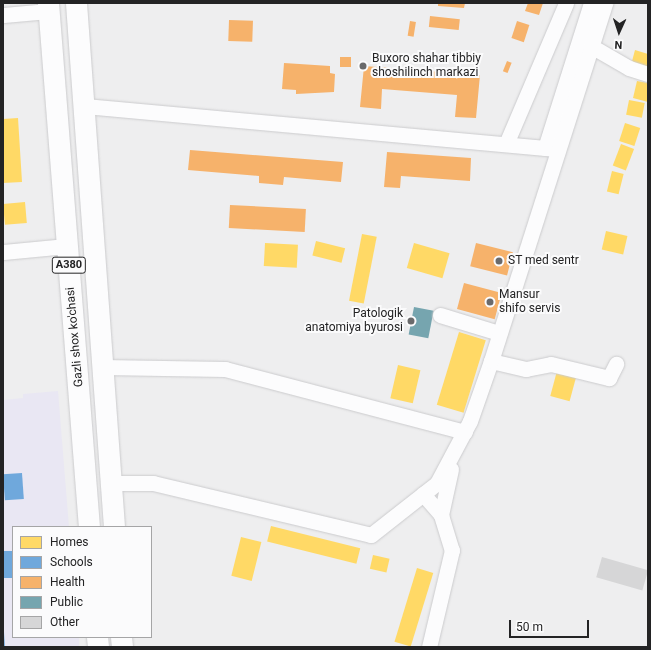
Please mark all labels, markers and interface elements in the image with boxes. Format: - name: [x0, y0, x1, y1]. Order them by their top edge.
- north arrow: [599, 12, 639, 52]
- text: N: [614, 38, 623, 51]
- place label: Buxoro shahar tibbiy shoshilinch markazi: [372, 52, 481, 80]
- marker: Buxoro shahar tibbiy shoshilinch markazi: [357, 60, 369, 72]
- place label: ST med sentr: [508, 254, 579, 268]
- marker: ST med sentr: [493, 255, 505, 267]
- road number: A380: [51, 256, 87, 274]
- street label: Gazli shox ko'chasi: [63, 286, 87, 388]
- place label: Mansur shifo servis: [499, 288, 560, 316]
- marker: Mansur shifo servis: [484, 296, 496, 308]
- place label: Patologik anatomiya byurosi: [305, 307, 403, 335]
- marker: Patologik anatomiya byurosi: [406, 316, 416, 326]
- legend: [12, 526, 152, 638]
- text: Homes: [50, 535, 88, 549]
- text: Schools: [50, 555, 93, 569]
- text: Health: [50, 575, 85, 589]
- text: Public: [50, 595, 83, 609]
- scale bar: [511, 612, 591, 638]
- text: Other: [50, 615, 79, 629]
- text: 50 m: [516, 620, 543, 634]

